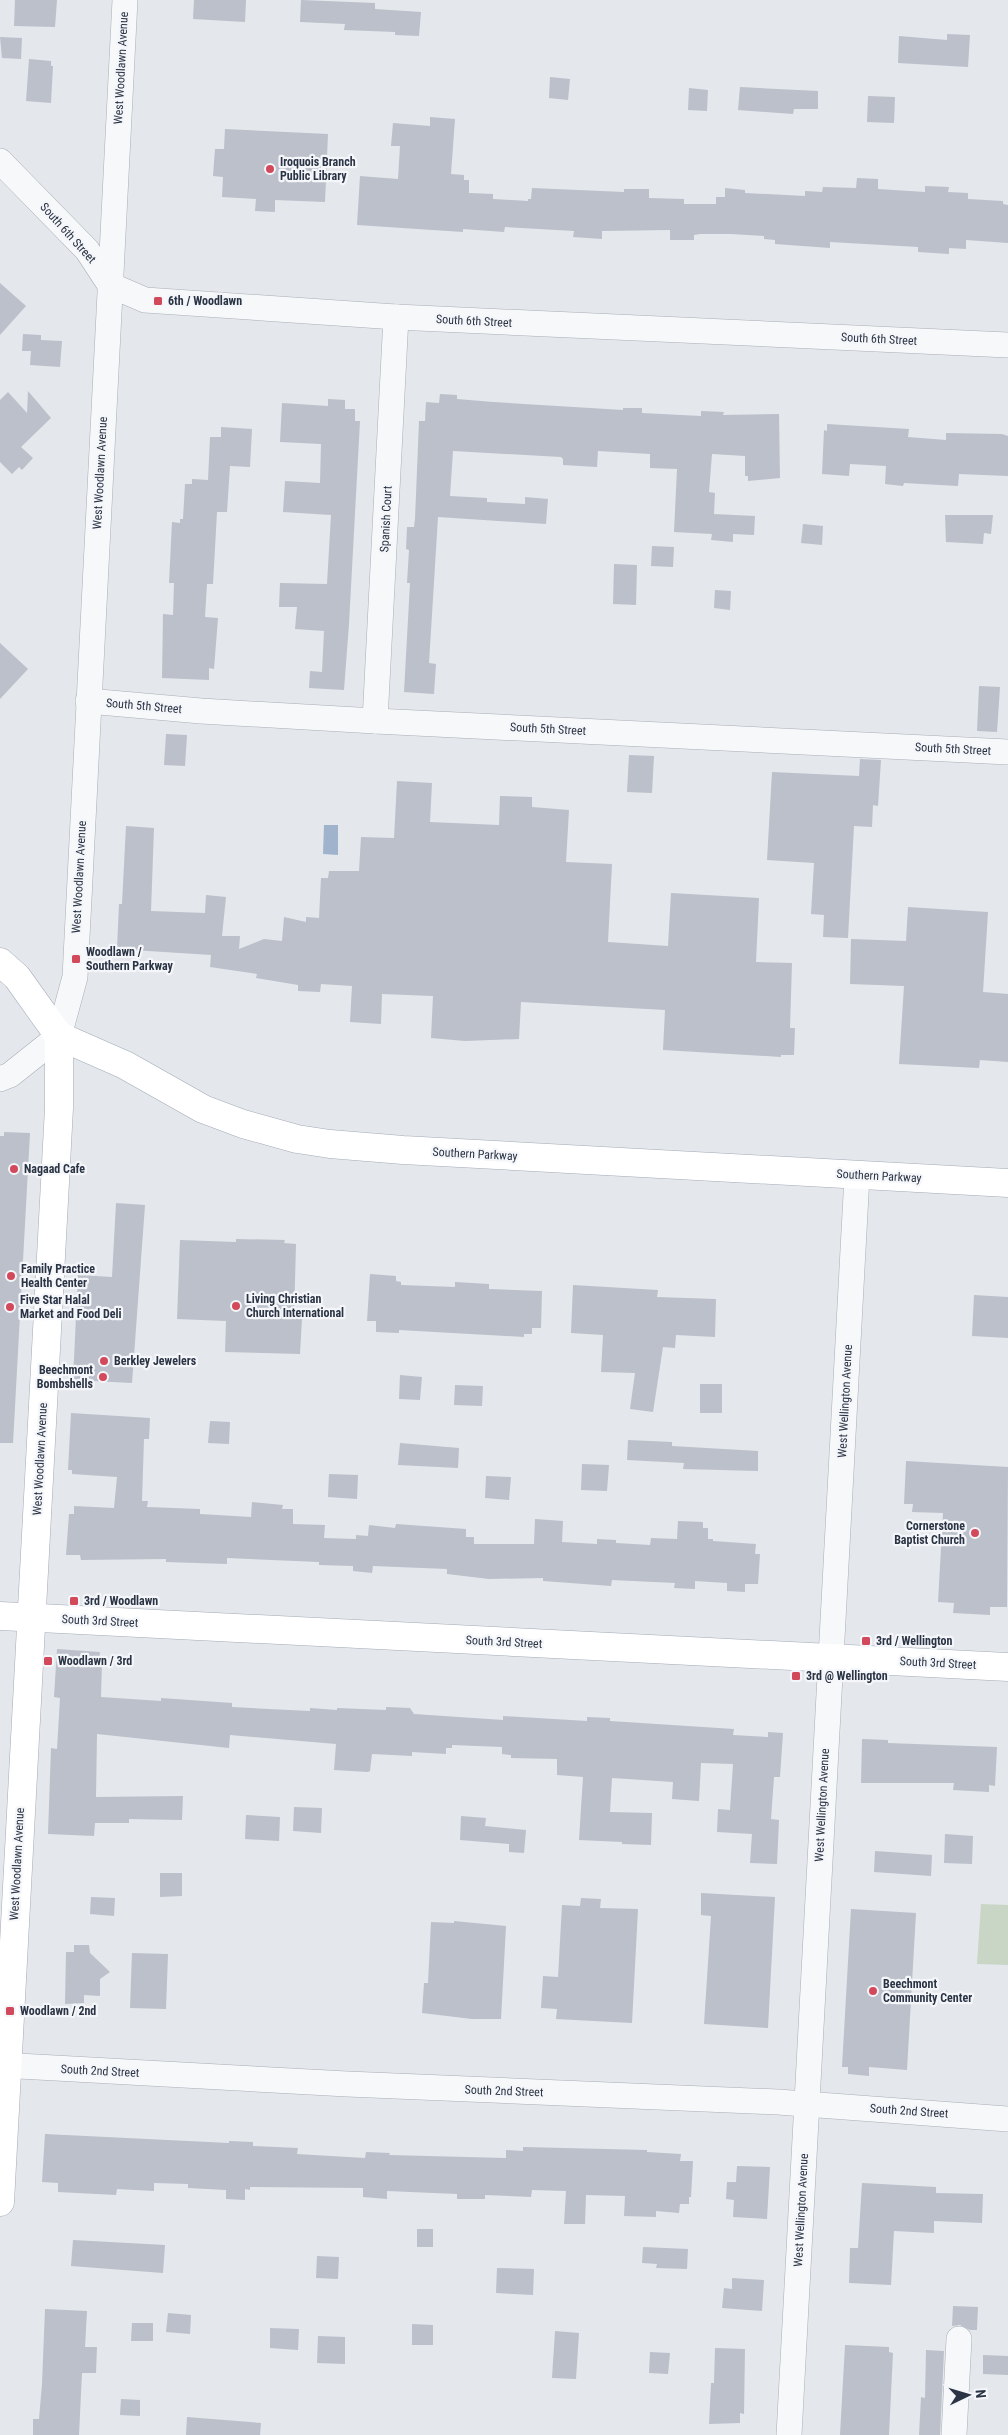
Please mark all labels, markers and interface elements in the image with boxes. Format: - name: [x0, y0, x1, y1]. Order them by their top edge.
- street label: West Woodlawn Avenue: [111, 11, 131, 125]
- place label: Iroquois Branch Public Library: [280, 155, 356, 183]
- marker: Iroquois Branch Public Library: [264, 163, 276, 175]
- street label: South 6th Street: [37, 200, 99, 266]
- place label: 6th / Woodlawn: [168, 294, 242, 308]
- marker: 6th / Woodlawn: [152, 295, 164, 307]
- street label: South 6th Street: [436, 312, 513, 330]
- street label: South 6th Street: [841, 330, 918, 348]
- street label: West Woodlawn Avenue: [90, 416, 110, 530]
- street label: Spanish Court: [377, 485, 395, 553]
- street label: South 5th Street: [105, 696, 183, 716]
- street label: South 5th Street: [510, 720, 587, 738]
- street label: South 5th Street: [915, 740, 992, 758]
- street label: West Woodlawn Avenue: [69, 820, 89, 934]
- place label: Woodlawn / Southern Parkway: [86, 945, 174, 973]
- marker: Woodlawn / Southern Parkway: [70, 953, 82, 965]
- street label: Southern Parkway: [432, 1145, 518, 1163]
- place label: Nagaad Cafe: [24, 1162, 85, 1176]
- marker: Nagaad Cafe: [8, 1163, 20, 1175]
- street label: Southern Parkway: [836, 1167, 922, 1185]
- place label: Family Practice Health Center: [21, 1262, 95, 1290]
- marker: Family Practice Health Center: [5, 1270, 17, 1282]
- place label: Living Christian Church International: [246, 1292, 344, 1320]
- place label: Five Star Halal Market and Food Deli: [20, 1293, 122, 1321]
- marker: Living Christian Church International: [230, 1300, 242, 1312]
- marker: Five Star Halal Market and Food Deli: [4, 1301, 16, 1313]
- street label: West Wellington Avenue: [835, 1344, 855, 1458]
- place label: Berkley Jewelers: [114, 1354, 197, 1368]
- marker: Berkley Jewelers: [98, 1355, 110, 1367]
- place label: Beechmont Bombshells: [37, 1363, 94, 1391]
- marker: Beechmont Bombshells: [97, 1371, 109, 1383]
- street label: West Woodlawn Avenue: [30, 1402, 50, 1516]
- place label: Cornerstone Baptist Church: [894, 1519, 965, 1547]
- marker: Cornerstone Baptist Church: [969, 1527, 981, 1539]
- place label: 3rd / Woodlawn: [84, 1594, 158, 1608]
- marker: 3rd / Woodlawn: [68, 1595, 80, 1607]
- street label: South 3rd Street: [61, 1612, 139, 1630]
- street label: South 3rd Street: [465, 1633, 543, 1651]
- place label: 3rd / Wellington: [876, 1634, 952, 1648]
- marker: 3rd / Wellington: [860, 1635, 872, 1647]
- place label: Woodlawn / 3rd: [58, 1654, 132, 1668]
- street label: South 3rd Street: [899, 1654, 977, 1672]
- marker: Woodlawn / 3rd: [42, 1655, 54, 1667]
- place label: 3rd @ Wellington: [806, 1669, 888, 1683]
- marker: 3rd @ Wellington: [790, 1670, 802, 1682]
- street label: West Wellington Avenue: [812, 1748, 832, 1862]
- street label: West Woodlawn Avenue: [7, 1807, 27, 1921]
- place label: Beechmont Community Center: [883, 1977, 972, 2005]
- marker: Beechmont Community Center: [867, 1985, 879, 1997]
- place label: Woodlawn / 2nd: [20, 2004, 96, 2018]
- marker: Woodlawn / 2nd: [4, 2005, 16, 2017]
- street label: South 2nd Street: [60, 2062, 140, 2080]
- street label: South 2nd Street: [464, 2083, 544, 2099]
- street label: South 2nd Street: [869, 2101, 949, 2121]
- street label: West Wellington Avenue: [791, 2153, 811, 2267]
- north arrow: [943, 2370, 993, 2420]
- text: N: [973, 2389, 989, 2399]

